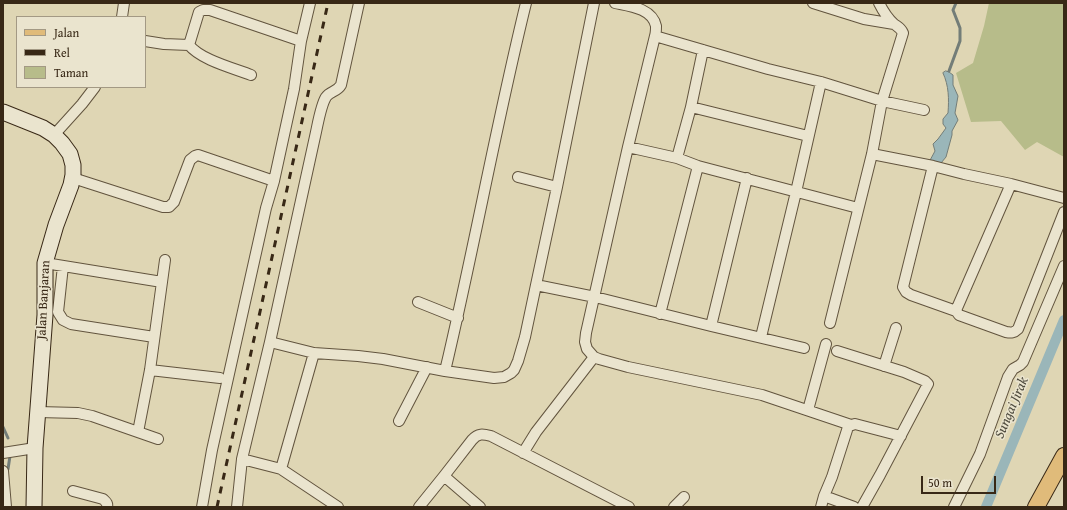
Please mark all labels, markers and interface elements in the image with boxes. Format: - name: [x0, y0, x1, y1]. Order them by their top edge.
- legend: [16, 16, 146, 88]
- text: Jalan: [54, 24, 79, 41]
- text: Rel: [54, 44, 70, 61]
- text: Taman: [54, 64, 88, 81]
- street label: Jalan Banjaran: [34, 260, 54, 340]
- water label: Sungai Jirak: [992, 375, 1032, 441]
- scale bar: [923, 468, 998, 494]
- text: 50 m: [928, 474, 952, 491]

